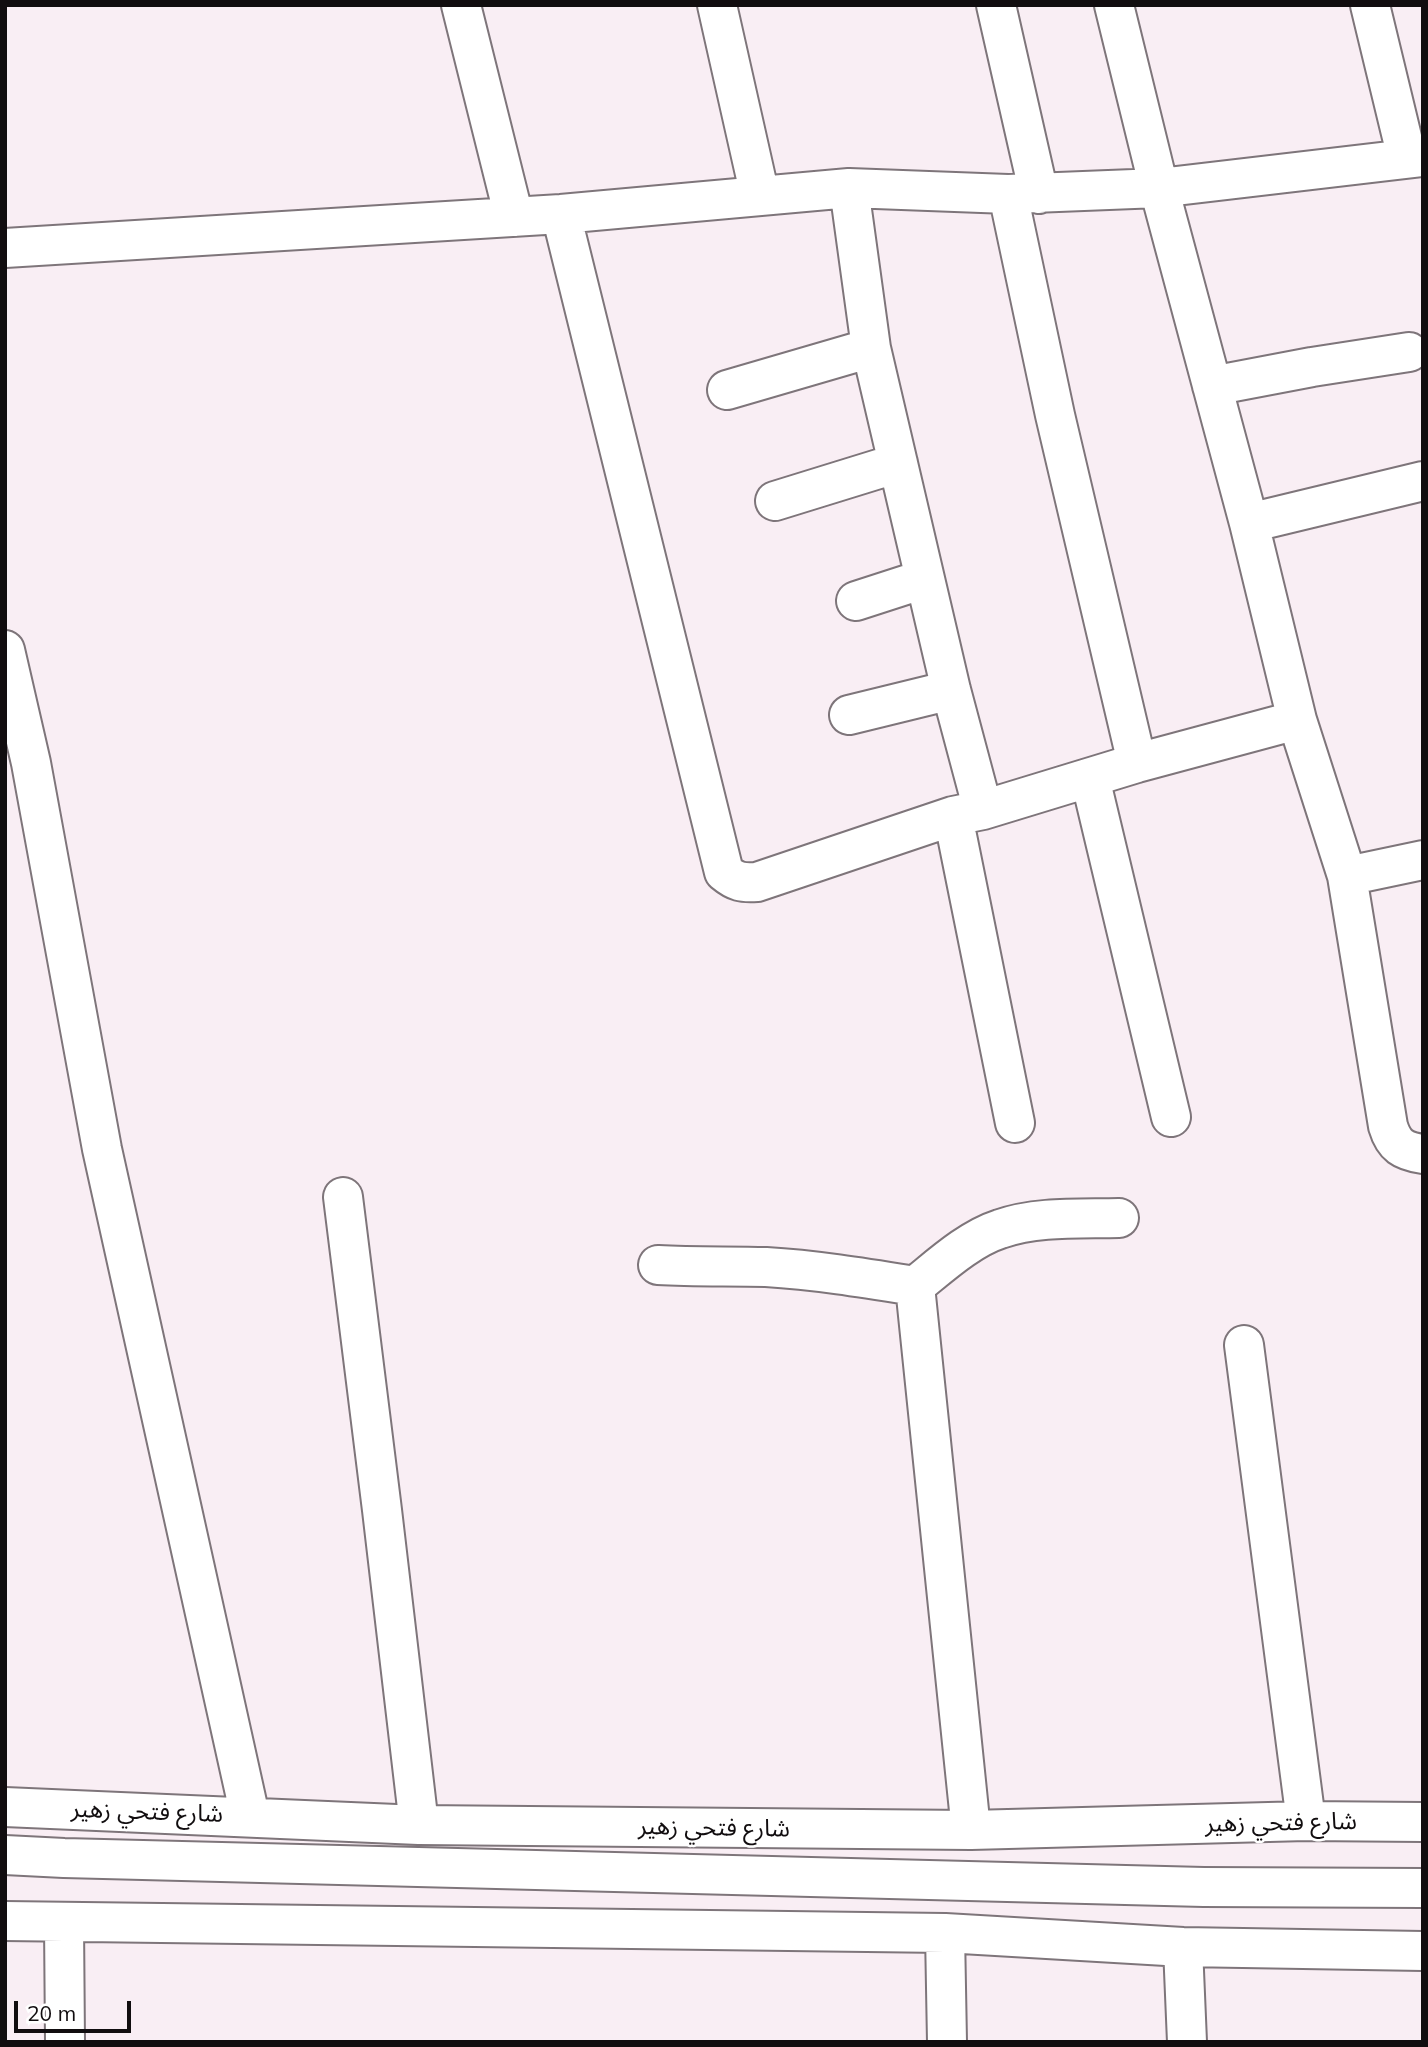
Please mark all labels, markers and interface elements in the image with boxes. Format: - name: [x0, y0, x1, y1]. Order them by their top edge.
- street label: شارع فتحي زهير: [71, 1795, 223, 1829]
- street label: شارع فتحي زهير: [1205, 1807, 1357, 1839]
- street label: شارع فتحي زهير: [638, 1812, 790, 1844]
- scale bar: [18, 1988, 135, 2032]
- text: 20 m: [27, 2000, 76, 2026]

